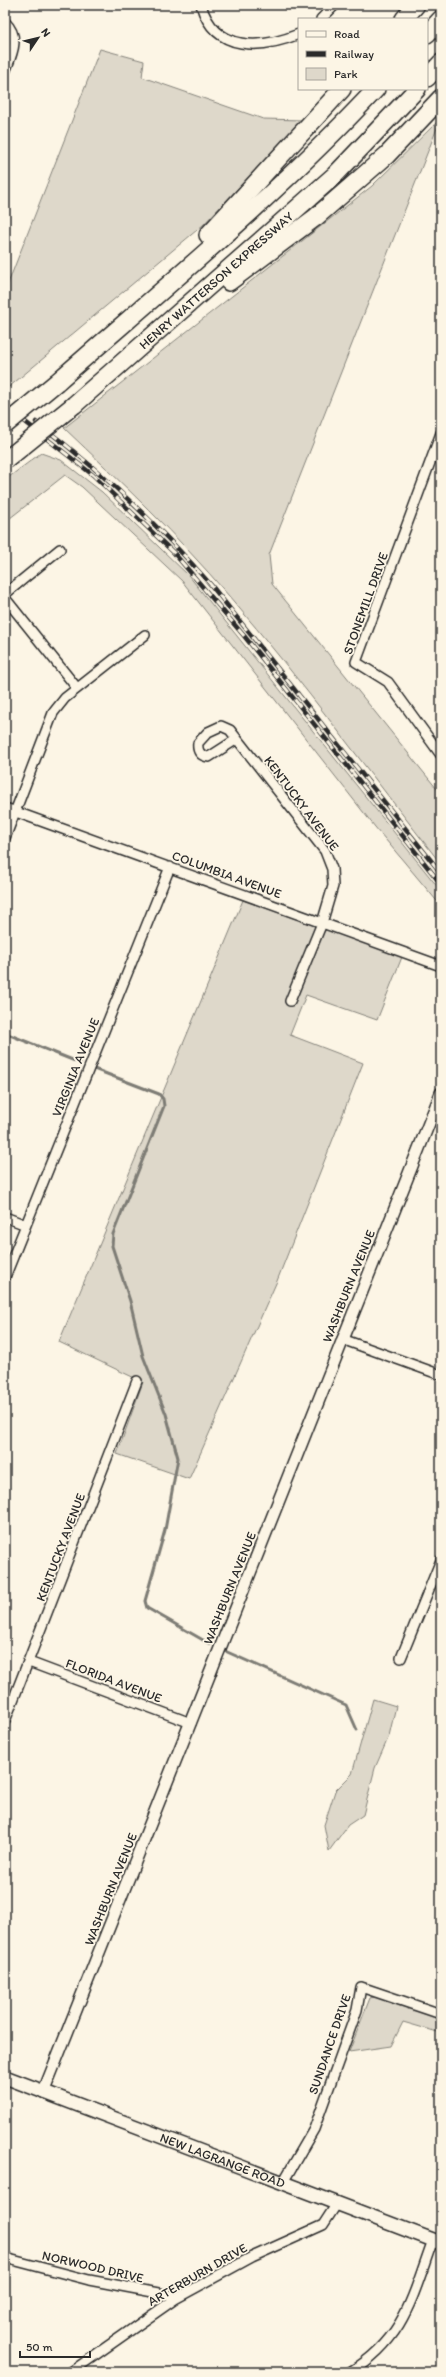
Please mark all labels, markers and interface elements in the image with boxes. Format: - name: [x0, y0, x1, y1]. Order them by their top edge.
- north arrow: [18, 18, 58, 58]
- legend: [298, 18, 428, 90]
- text: N: [38, 26, 53, 39]
- text: Road: [334, 27, 360, 41]
- text: Railway: [334, 47, 374, 61]
- text: Park: [334, 67, 358, 81]
- street label: HENRY WATTERSON EXPRESSWAY: [136, 208, 297, 352]
- street label: STONEMILL DRIVE: [340, 550, 391, 656]
- street label: KENTUCKY AVENUE: [261, 753, 342, 854]
- street label: COLUMBIA AVENUE: [170, 848, 284, 901]
- street label: VIRGINIA AVENUE: [49, 1015, 102, 1119]
- street label: WASHBURN AVENUE: [319, 1228, 378, 1345]
- street label: KENTUCKY AVENUE: [33, 1491, 88, 1603]
- street label: WASHBURN AVENUE: [200, 1530, 259, 1647]
- street label: FLORIDA AVENUE: [64, 1655, 164, 1706]
- street label: WASHBURN AVENUE: [81, 1831, 140, 1948]
- street label: SUNDANCE DRIVE: [305, 1992, 354, 2096]
- street label: NEW LAGRANGE ROAD: [158, 2130, 288, 2191]
- street label: ARTERBURN DRIVE: [145, 2240, 249, 2309]
- street label: NORWOOD DRIVE: [41, 2248, 145, 2285]
- scale bar: [20, 2333, 90, 2359]
- text: 50 m: [26, 2340, 52, 2354]

